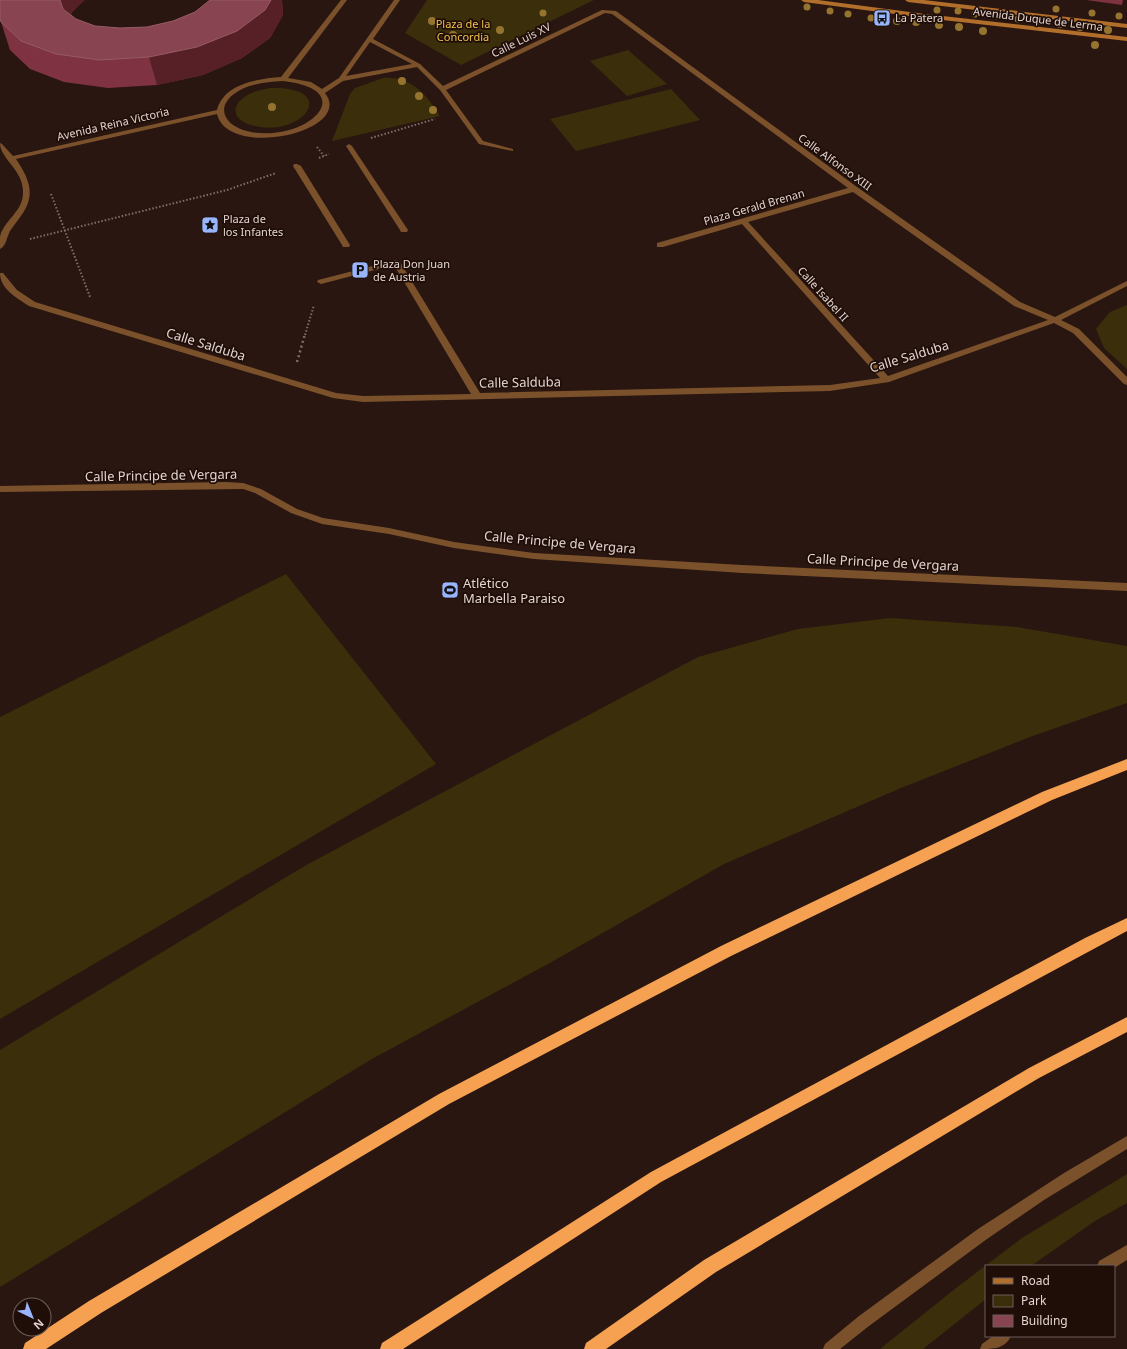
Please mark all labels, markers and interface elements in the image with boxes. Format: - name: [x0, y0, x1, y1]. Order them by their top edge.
- street label: Avenida Duque de Lerma: [972, 3, 1104, 34]
- bus stop icon: La Patera: [872, 8, 892, 28]
- place label: La Patera: [895, 10, 943, 25]
- park label: Plaza de la Concordia: [436, 16, 490, 44]
- street label: Calle Luis XV: [489, 19, 553, 60]
- street label: Avenida Reina Victoria: [55, 103, 171, 144]
- street label: Calle Alfonso XIII: [796, 130, 875, 194]
- street label: Plaza Gerald Brenan: [702, 185, 806, 228]
- place label: Plaza de los Infantes: [223, 211, 283, 239]
- place icon: Plaza de los Infantes: [200, 215, 220, 235]
- place label: Plaza Don Juan de Austria: [373, 256, 450, 284]
- parking icon: Plaza Don Juan de Austria: [350, 260, 370, 280]
- street label: Calle Isabel II: [795, 263, 852, 325]
- street label: Calle Salduba: [164, 323, 248, 365]
- street label: Calle Salduba: [867, 335, 951, 377]
- street label: Calle Salduba: [479, 372, 561, 392]
- street label: Calle Principe de Vergara: [85, 465, 237, 485]
- street label: Calle Principe de Vergara: [483, 526, 637, 558]
- street label: Calle Principe de Vergara: [806, 549, 960, 575]
- place label: Atlético Marbella Paraiso: [463, 574, 565, 607]
- sports icon: Atlético Marbella Paraiso: [440, 580, 460, 600]
- legend: [985, 1265, 1115, 1337]
- text: Road: [1021, 1272, 1050, 1289]
- text: Park: [1021, 1292, 1047, 1309]
- north arrow: [12, 1297, 52, 1337]
- text: Building: [1021, 1312, 1068, 1329]
- text: N: [31, 1316, 48, 1333]

